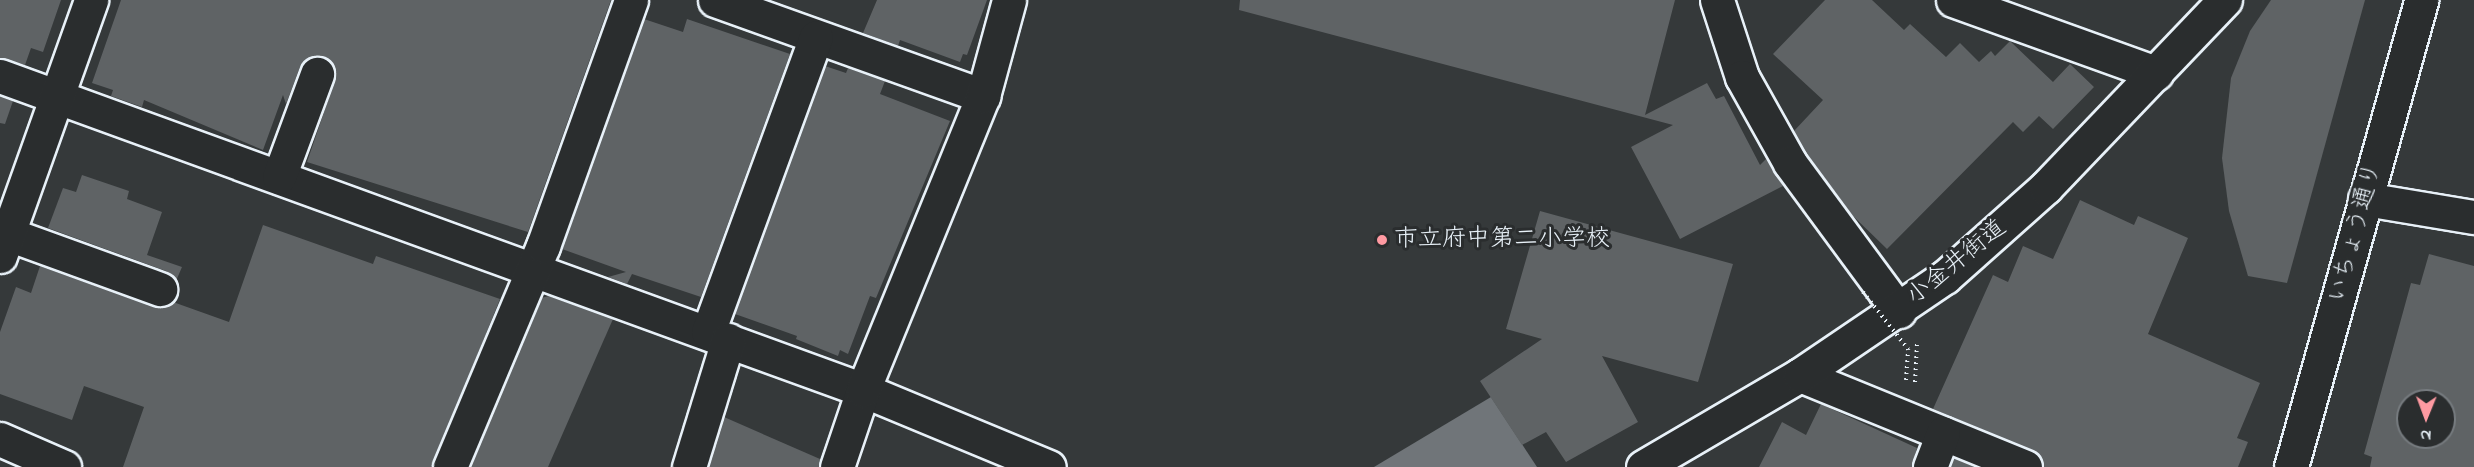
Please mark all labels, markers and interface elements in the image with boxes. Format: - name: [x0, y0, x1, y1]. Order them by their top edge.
- street label: いちょう通り: [2323, 160, 2389, 306]
- street label: 小金井街道: [1901, 214, 2013, 312]
- place label: 市立府中第二小学校: [1394, 226, 1610, 254]
- marker: 市立府中第二小学校: [1375, 233, 1389, 247]
- north arrow: [2396, 389, 2456, 449]
- text: N: [2420, 423, 2431, 447]

